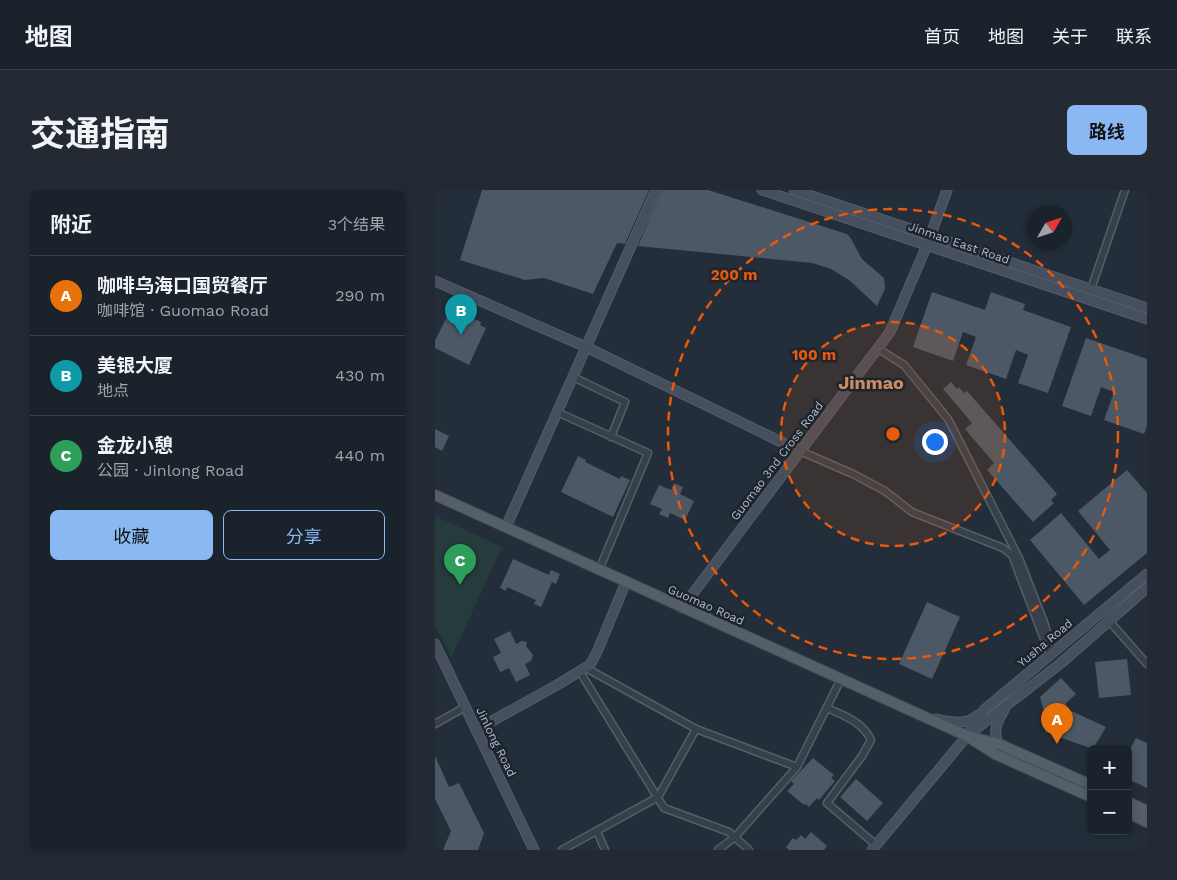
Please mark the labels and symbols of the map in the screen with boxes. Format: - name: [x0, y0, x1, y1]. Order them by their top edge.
- north arrow: [1027, 205, 1072, 250]
- street label: Jinmao East Road: [907, 219, 1011, 267]
- text: 200 m: [711, 266, 757, 284]
- pin: B: [445, 294, 477, 335]
- text: 100 m: [792, 346, 836, 364]
- district label: Jinmao: [838, 372, 904, 393]
- street label: Guomao 3nd Cross Road: [728, 399, 826, 523]
- centre of rings: [884, 425, 902, 443]
- your location: [922, 429, 948, 455]
- pin: C: [444, 544, 476, 585]
- street label: Guomao Road: [666, 582, 746, 628]
- street label: Yusha Road: [1015, 616, 1075, 670]
- pin: A: [1041, 703, 1073, 744]
- street label: Jinlong Road: [473, 705, 519, 779]

